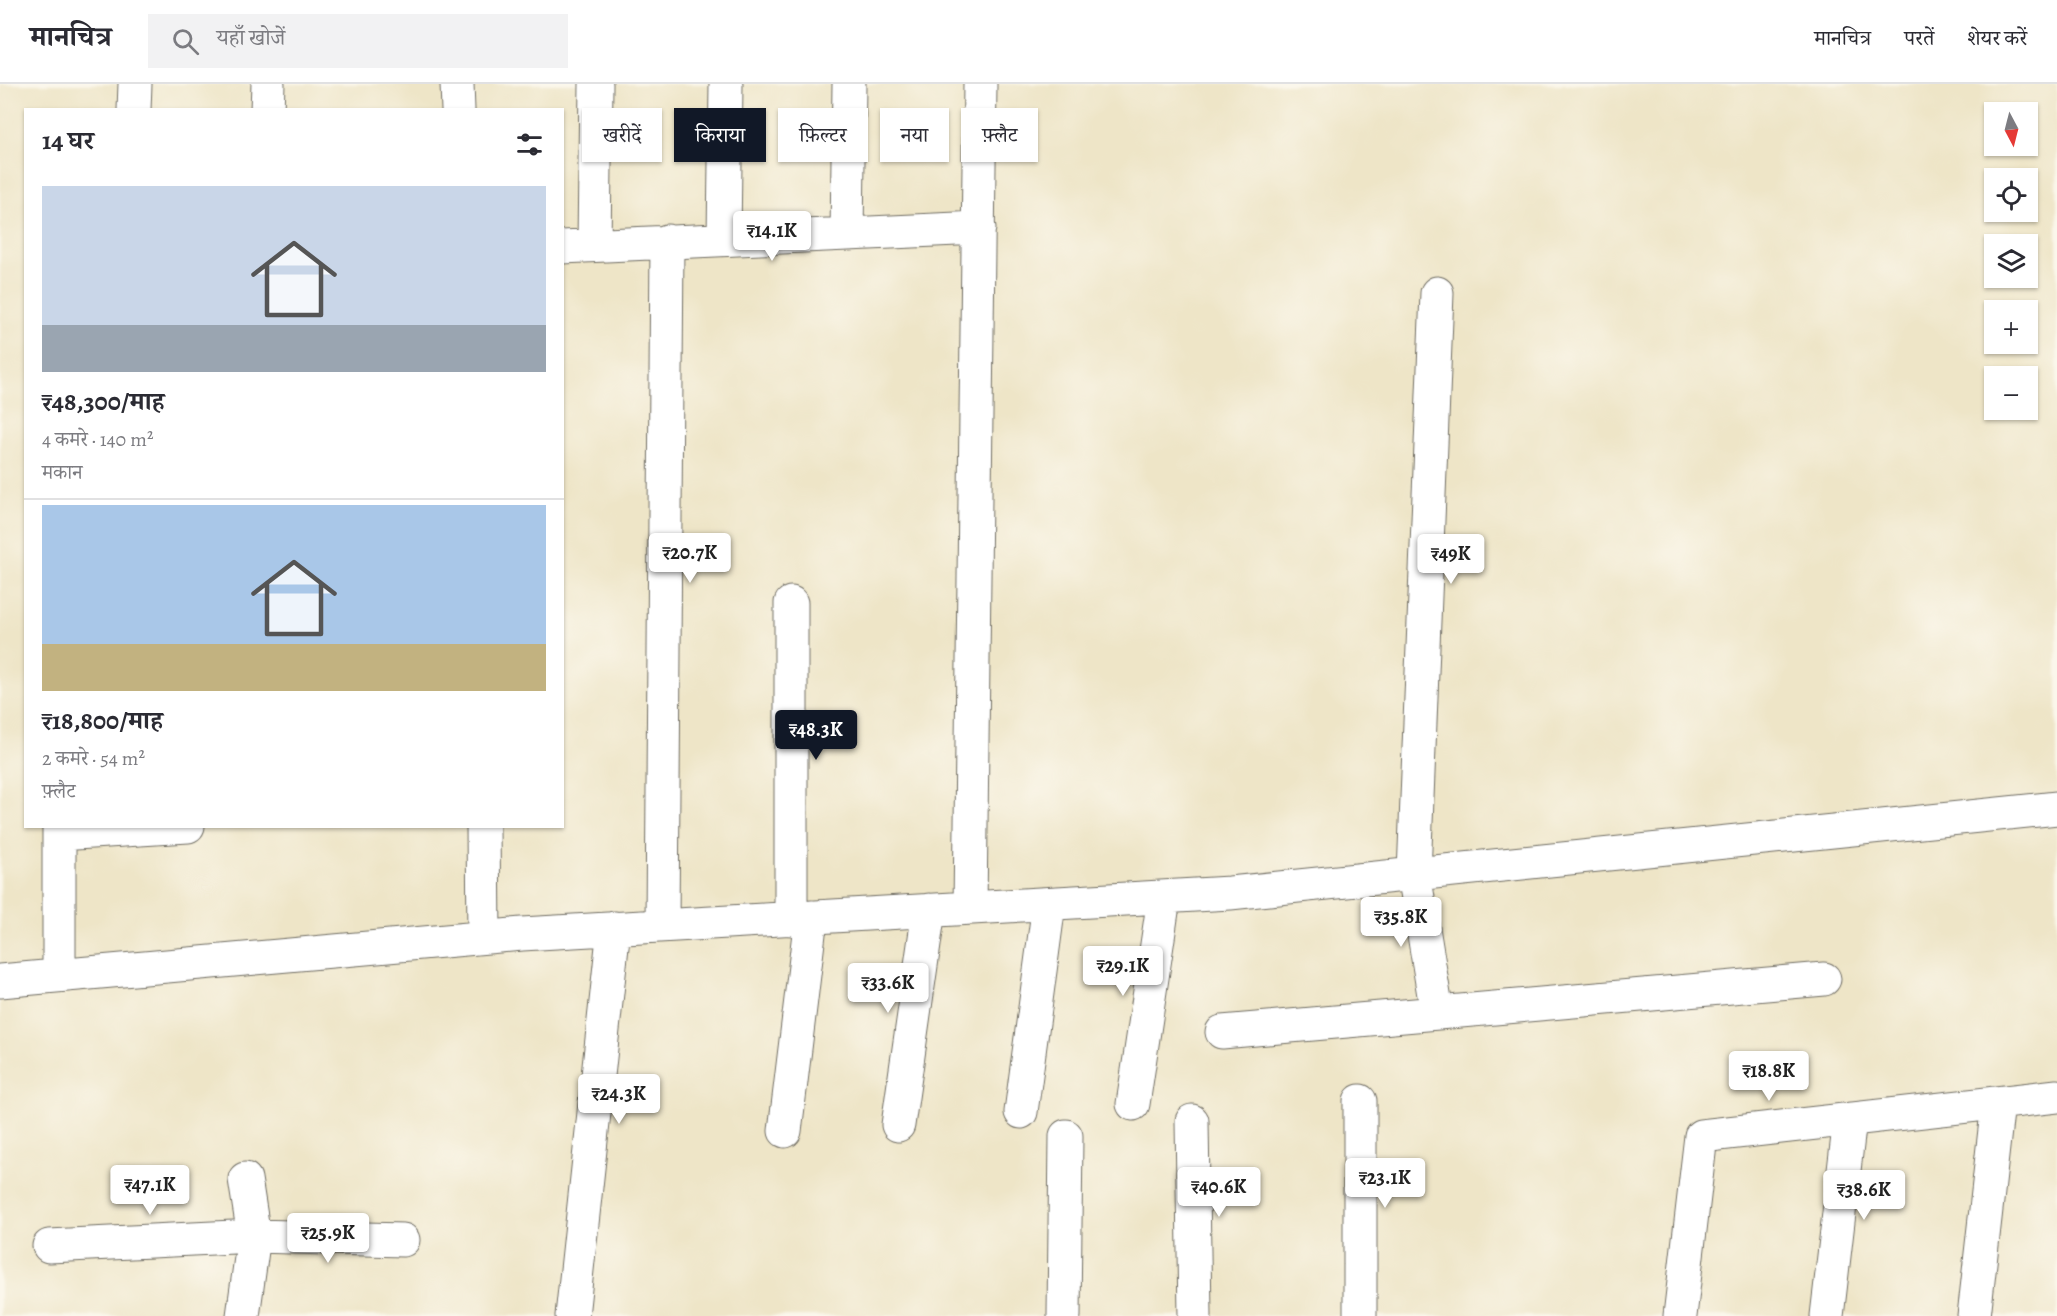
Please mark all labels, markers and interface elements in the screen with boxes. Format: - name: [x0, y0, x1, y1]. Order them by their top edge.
- search box: [148, 14, 568, 68]
- text: मानचित्र: [30, 18, 112, 56]
- text: यहाँ खोजें: [217, 23, 285, 53]
- text: मानचित्र: [1814, 24, 1871, 52]
- text: परतें: [1904, 24, 1934, 52]
- text: शेयर करें: [1967, 24, 2027, 52]
- icon: search: [169, 25, 202, 58]
- north arrow: [1984, 102, 2038, 156]
- map controls: [1984, 102, 2038, 420]
- chip: खरीदें: [582, 108, 662, 162]
- chip: किराया: [674, 108, 766, 162]
- chip: फ़िल्टर: [778, 108, 868, 162]
- chip: नया: [880, 108, 949, 162]
- chip: फ़्लैट: [961, 108, 1038, 162]
- text: 14 घर: [42, 123, 94, 158]
- icon: filters: [513, 128, 546, 161]
- button: locate: [1984, 168, 2038, 222]
- pin: ₹14.1K: [723, 211, 821, 262]
- text: ₹14.1K: [747, 217, 797, 244]
- icon: home: [240, 225, 348, 333]
- button: layers: [1984, 234, 2038, 288]
- button: +: [1984, 300, 2038, 354]
- button: −: [1984, 366, 2038, 420]
- text: ₹48,300/माह: [42, 384, 164, 419]
- text: 4 कमरे · 140 m²: [42, 426, 153, 453]
- text: मकान: [42, 459, 83, 486]
- pin: ₹20.7K: [641, 533, 739, 584]
- pin: ₹49K: [1415, 534, 1487, 585]
- text: ₹20.7K: [663, 539, 717, 566]
- text: ₹49K: [1431, 540, 1471, 567]
- icon: home: [240, 544, 348, 652]
- text: ₹18,800/माह: [42, 703, 163, 738]
- pin: ₹48.3K: [767, 710, 865, 761]
- text: ₹48.3K: [789, 716, 843, 743]
- text: 2 कमरे · 54 m²: [42, 745, 145, 772]
- text: फ़्लैट: [42, 778, 75, 805]
- pin: ₹35.8K: [1352, 897, 1450, 948]
- text: ₹35.8K: [1375, 903, 1427, 930]
- pin: ₹29.1K: [1074, 946, 1172, 997]
- text: ₹29.1K: [1097, 952, 1149, 979]
- pin: ₹33.6K: [839, 963, 937, 1014]
- text: ₹33.6K: [862, 969, 914, 996]
- pin: ₹18.8K: [1720, 1051, 1818, 1102]
- text: ₹18.8K: [1743, 1057, 1795, 1084]
- pin: ₹24.3K: [570, 1074, 668, 1125]
- text: ₹24.3K: [592, 1080, 646, 1107]
- pin: ₹23.1K: [1336, 1158, 1434, 1209]
- text: ₹23.1K: [1359, 1164, 1411, 1191]
- pin: ₹47.1K: [101, 1165, 199, 1216]
- pin: ₹40.6K: [1170, 1167, 1268, 1218]
- pin: ₹38.6K: [1815, 1170, 1913, 1221]
- text: ₹47.1K: [124, 1171, 176, 1198]
- text: ₹40.6K: [1192, 1173, 1246, 1200]
- text: ₹38.6K: [1837, 1176, 1891, 1203]
- pin: ₹25.9K: [279, 1213, 377, 1264]
- text: ₹25.9K: [301, 1219, 355, 1246]

